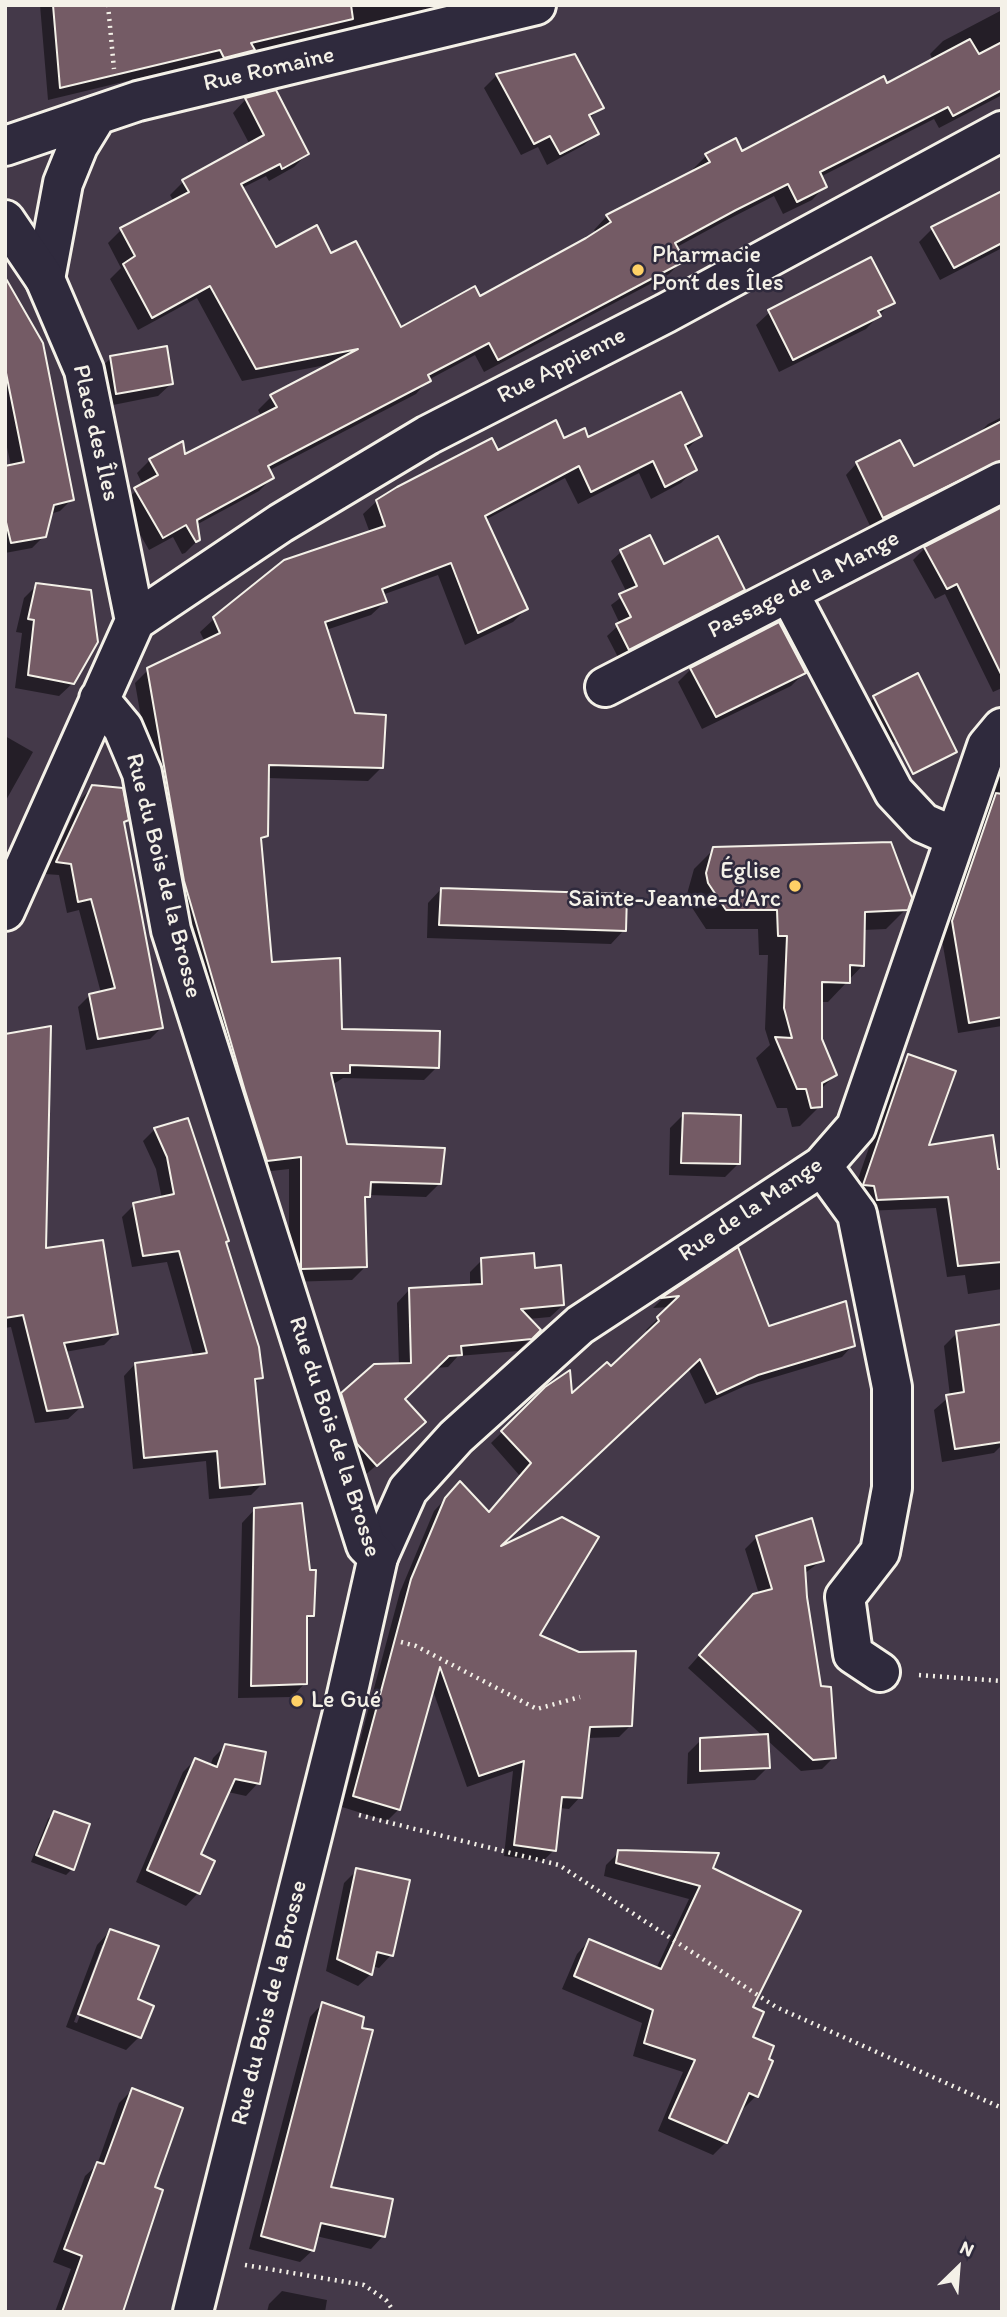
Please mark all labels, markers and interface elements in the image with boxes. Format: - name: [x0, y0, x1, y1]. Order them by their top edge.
- street label: Rue Romaine: [201, 41, 337, 99]
- place label: Pharmacie Pont des Îles: [652, 242, 784, 298]
- marker: Pharmacie Pont des Îles: [630, 262, 646, 278]
- street label: Rue Appienne: [493, 321, 631, 411]
- street label: Place des Îles: [65, 362, 125, 504]
- street label: Passage de la Mange: [703, 524, 905, 646]
- street label: Rue du Bois de la Brosse: [119, 751, 207, 1001]
- place label: Église Sainte-Jeanne-d'Arc: [568, 858, 781, 914]
- marker: Église Sainte-Jeanne-d'Arc: [787, 878, 803, 894]
- street label: Rue de la Mange: [673, 1151, 829, 1269]
- street label: Rue du Bois de la Brosse: [281, 1313, 387, 1561]
- place label: Le Gué: [311, 1687, 381, 1715]
- marker: Le Gué: [289, 1693, 305, 1709]
- street label: Rue du Bois de la Brosse: [226, 1878, 314, 2128]
- north arrow: [923, 2233, 993, 2303]
- text: N: [956, 2235, 978, 2262]

